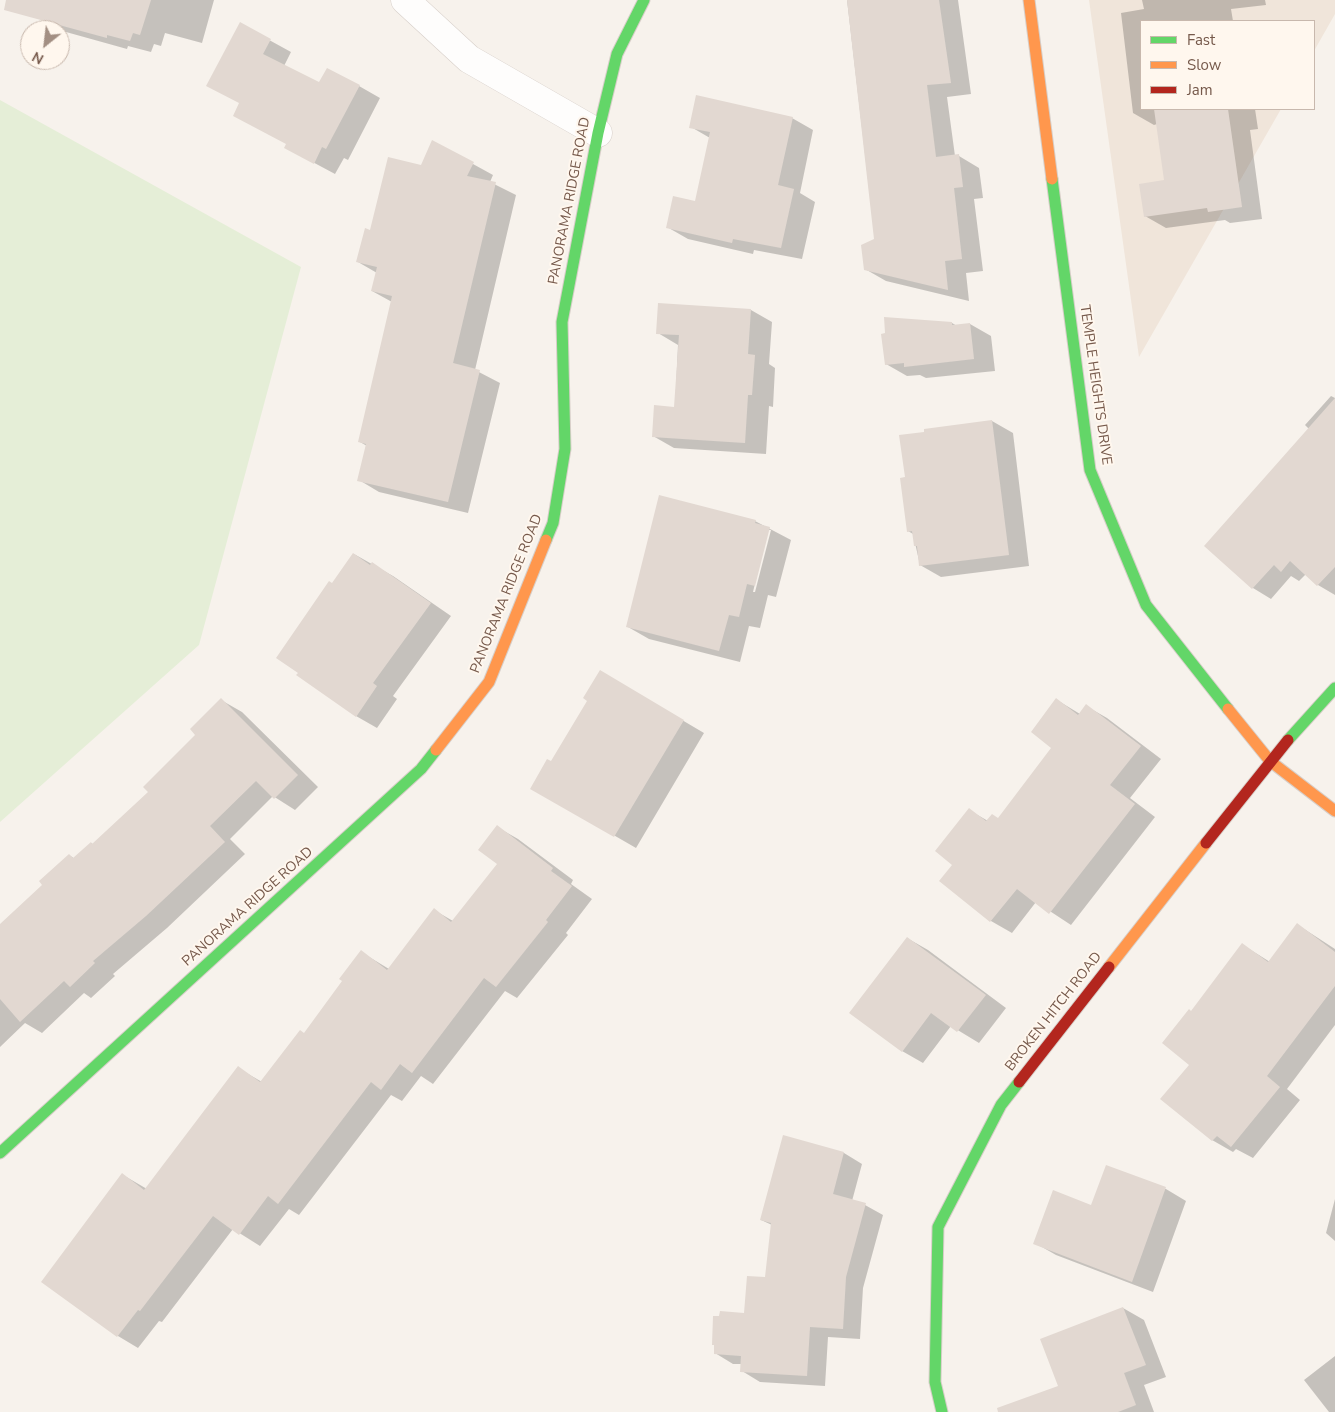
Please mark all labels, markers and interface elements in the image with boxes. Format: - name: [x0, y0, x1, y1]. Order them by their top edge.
- north arrow: [20, 20, 70, 70]
- legend: [1140, 20, 1315, 110]
- text: Fast: [1187, 30, 1215, 50]
- text: N: [29, 47, 47, 69]
- text: Slow: [1187, 55, 1221, 75]
- text: Jam: [1187, 80, 1213, 100]
- street label: PANORAMA RIDGE ROAD: [546, 116, 594, 286]
- street label: TEMPLE HEIGHTS DRIVE: [1075, 304, 1115, 466]
- street label: PANORAMA RIDGE ROAD: [467, 512, 547, 676]
- street label: PANORAMA RIDGE ROAD: [179, 844, 317, 970]
- street label: BROKEN HITCH ROAD: [1002, 949, 1106, 1075]

